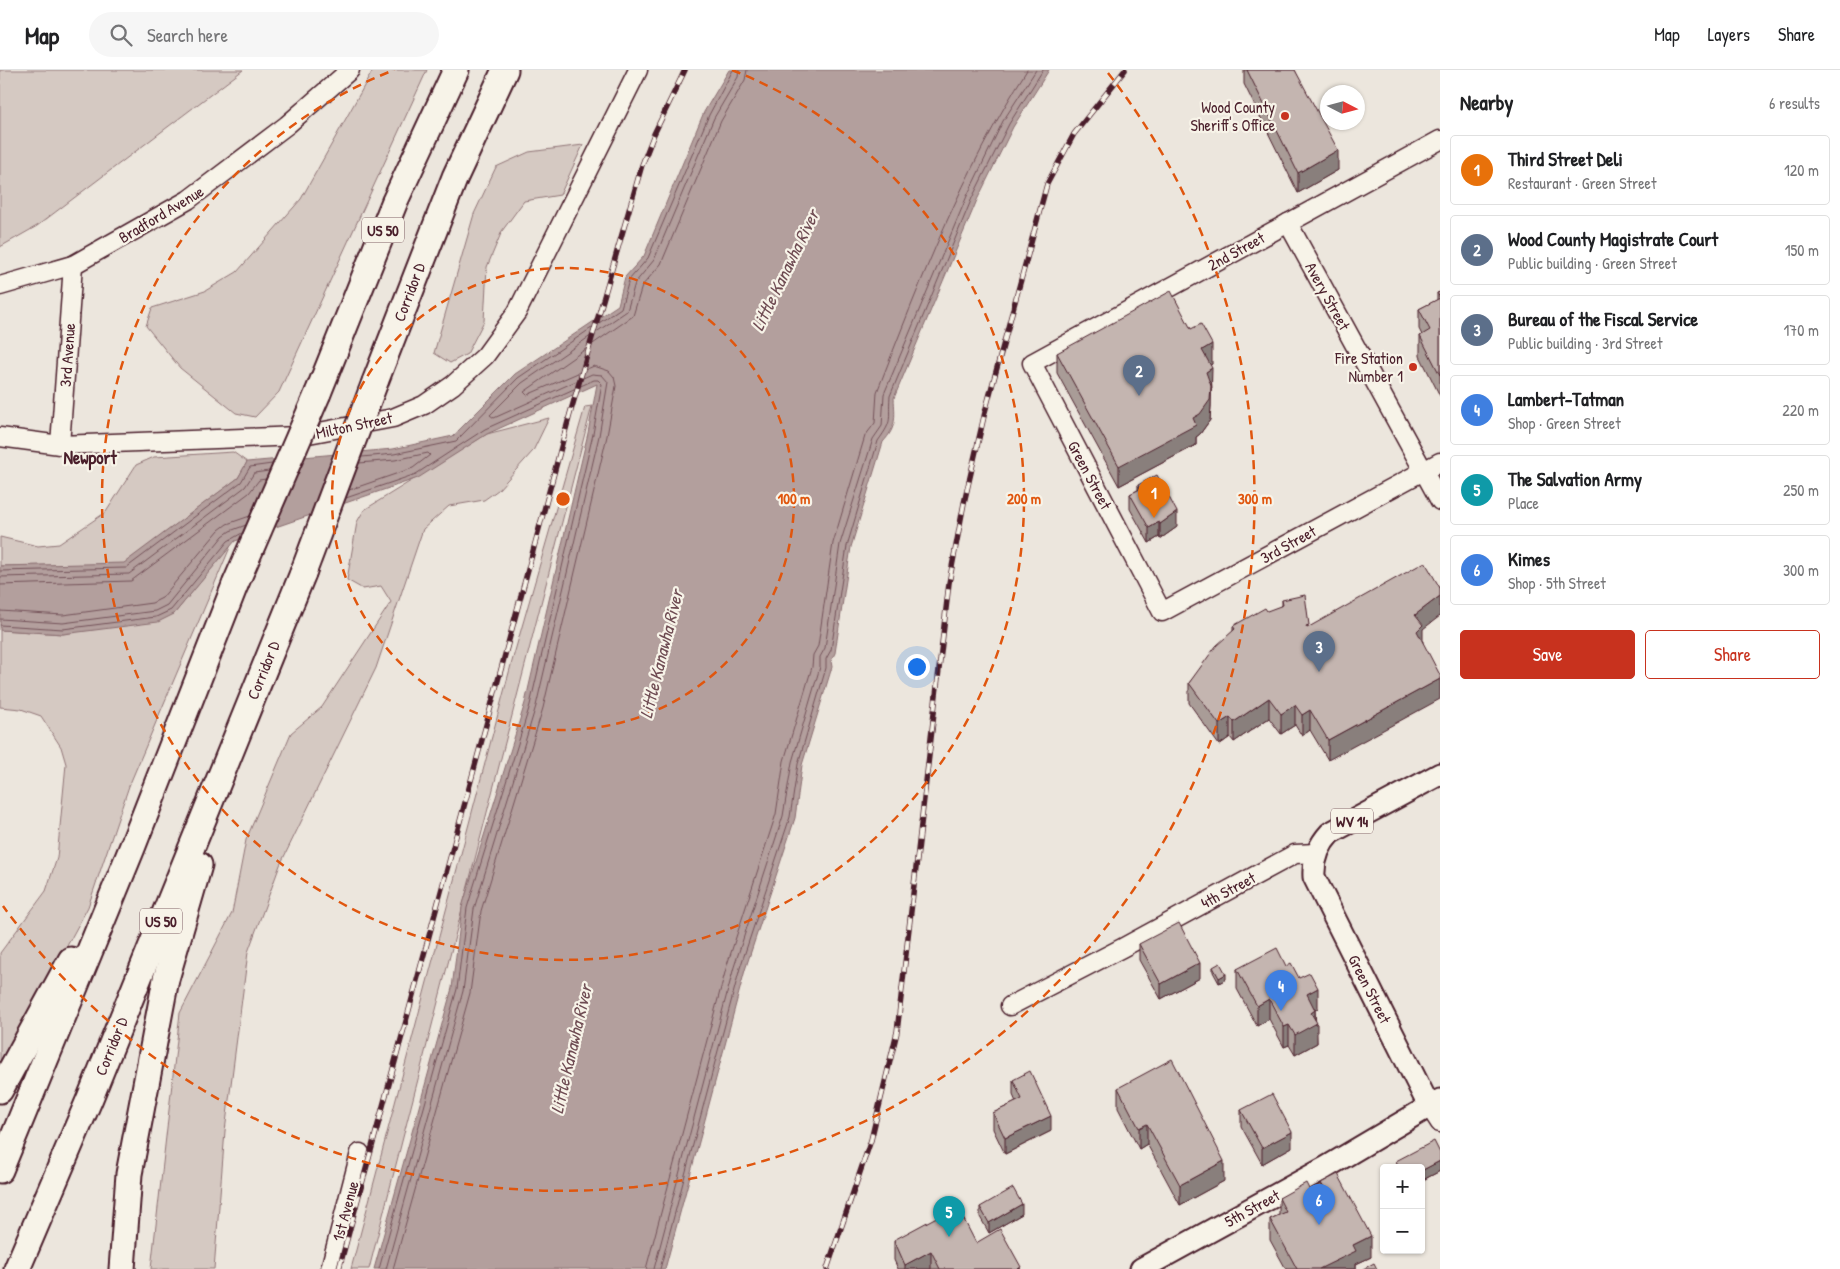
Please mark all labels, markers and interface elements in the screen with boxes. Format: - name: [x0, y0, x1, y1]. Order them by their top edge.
- search box: [89, 12, 439, 57]
- text: Map: [25, 19, 59, 51]
- icon: search: [107, 21, 135, 49]
- text: Search here: [147, 22, 228, 48]
- text: Map: [1654, 22, 1680, 47]
- text: Layers: [1708, 22, 1750, 47]
- text: Share: [1778, 22, 1815, 47]
- north arrow: [1320, 85, 1365, 130]
- text: Nearby: [1460, 88, 1513, 117]
- text: 6 results: [1769, 92, 1820, 114]
- place label: Wood County Sheriff's Office: [1191, 96, 1276, 136]
- marker: Wood County Sheriff's Office: [1279, 110, 1291, 122]
- text: Third Street Deli: [1508, 146, 1623, 172]
- text: 1: [1474, 159, 1480, 181]
- text: 120 m: [1784, 159, 1819, 181]
- text: Restaurant · Green Street: [1508, 172, 1656, 194]
- street label: Bradford Avenue: [114, 180, 208, 248]
- water label: Little Kanawha River: [745, 204, 826, 335]
- road number: US 50: [362, 218, 404, 242]
- street label: 2nd Street: [1204, 226, 1269, 276]
- text: Wood County Magistrate Court: [1508, 226, 1718, 252]
- text: 2: [1473, 239, 1481, 261]
- text: 150 m: [1785, 239, 1819, 261]
- text: Public building · Green Street: [1508, 252, 1677, 274]
- street label: Avery Street: [1300, 258, 1356, 334]
- street label: Corridor D: [388, 259, 430, 325]
- text: Bureau of the Fiscal Service: [1508, 306, 1698, 332]
- text: 3: [1473, 319, 1481, 341]
- text: 170 m: [1784, 319, 1819, 341]
- street label: 3rd Avenue: [54, 322, 80, 388]
- text: Public building · 3rd Street: [1508, 332, 1662, 354]
- place label: Fire Station Number 1: [1334, 347, 1403, 387]
- pin: 2: [1123, 355, 1155, 396]
- marker: Fire Station Number 1: [1407, 361, 1419, 373]
- text: Lambert-Tatman: [1508, 386, 1624, 412]
- text: 4: [1474, 399, 1480, 421]
- text: 220 m: [1782, 399, 1819, 421]
- street label: Milton Street: [314, 406, 395, 444]
- text: Shop · Green Street: [1508, 412, 1621, 434]
- street label: Green Street: [1063, 437, 1117, 514]
- district label: Newport: [63, 445, 117, 471]
- text: The Salvation Army: [1508, 466, 1642, 492]
- pin: 1: [1138, 477, 1170, 518]
- text: 5: [1474, 479, 1480, 501]
- text: 250 m: [1783, 479, 1819, 501]
- text: 100 m: [778, 488, 810, 509]
- text: 200 m: [1007, 488, 1041, 509]
- text: 300 m: [1238, 488, 1272, 509]
- centre of rings: [554, 490, 572, 508]
- text: Place: [1508, 492, 1539, 514]
- street label: 3rd Street: [1256, 519, 1320, 568]
- text: Kimes: [1508, 546, 1550, 572]
- text: 6: [1474, 559, 1480, 581]
- text: 300 m: [1783, 559, 1819, 581]
- text: Shop · 5th Street: [1508, 572, 1606, 594]
- water label: Little Kanawha River: [633, 585, 690, 721]
- button: Save: [1460, 630, 1635, 679]
- button: Share: [1645, 630, 1820, 679]
- pin: 3: [1303, 631, 1335, 672]
- street label: Corridor D: [241, 637, 285, 703]
- your location: [904, 654, 930, 680]
- road number: WV 14: [1331, 808, 1373, 834]
- street label: 4th Street: [1197, 866, 1260, 914]
- road number: US 50: [140, 908, 182, 934]
- street label: Green Street: [1343, 951, 1397, 1028]
- pin: 4: [1265, 970, 1297, 1011]
- water label: Little Kanawha River: [544, 980, 598, 1116]
- street label: Corridor D: [89, 1013, 133, 1079]
- map controls: [1380, 1164, 1425, 1254]
- button: +: [1380, 1164, 1425, 1209]
- street label: 1st Avenue: [326, 1178, 364, 1244]
- street label: 5th Street: [1220, 1184, 1284, 1232]
- pin: 6: [1303, 1184, 1335, 1225]
- pin: 5: [933, 1196, 965, 1237]
- button: −: [1380, 1209, 1425, 1254]

